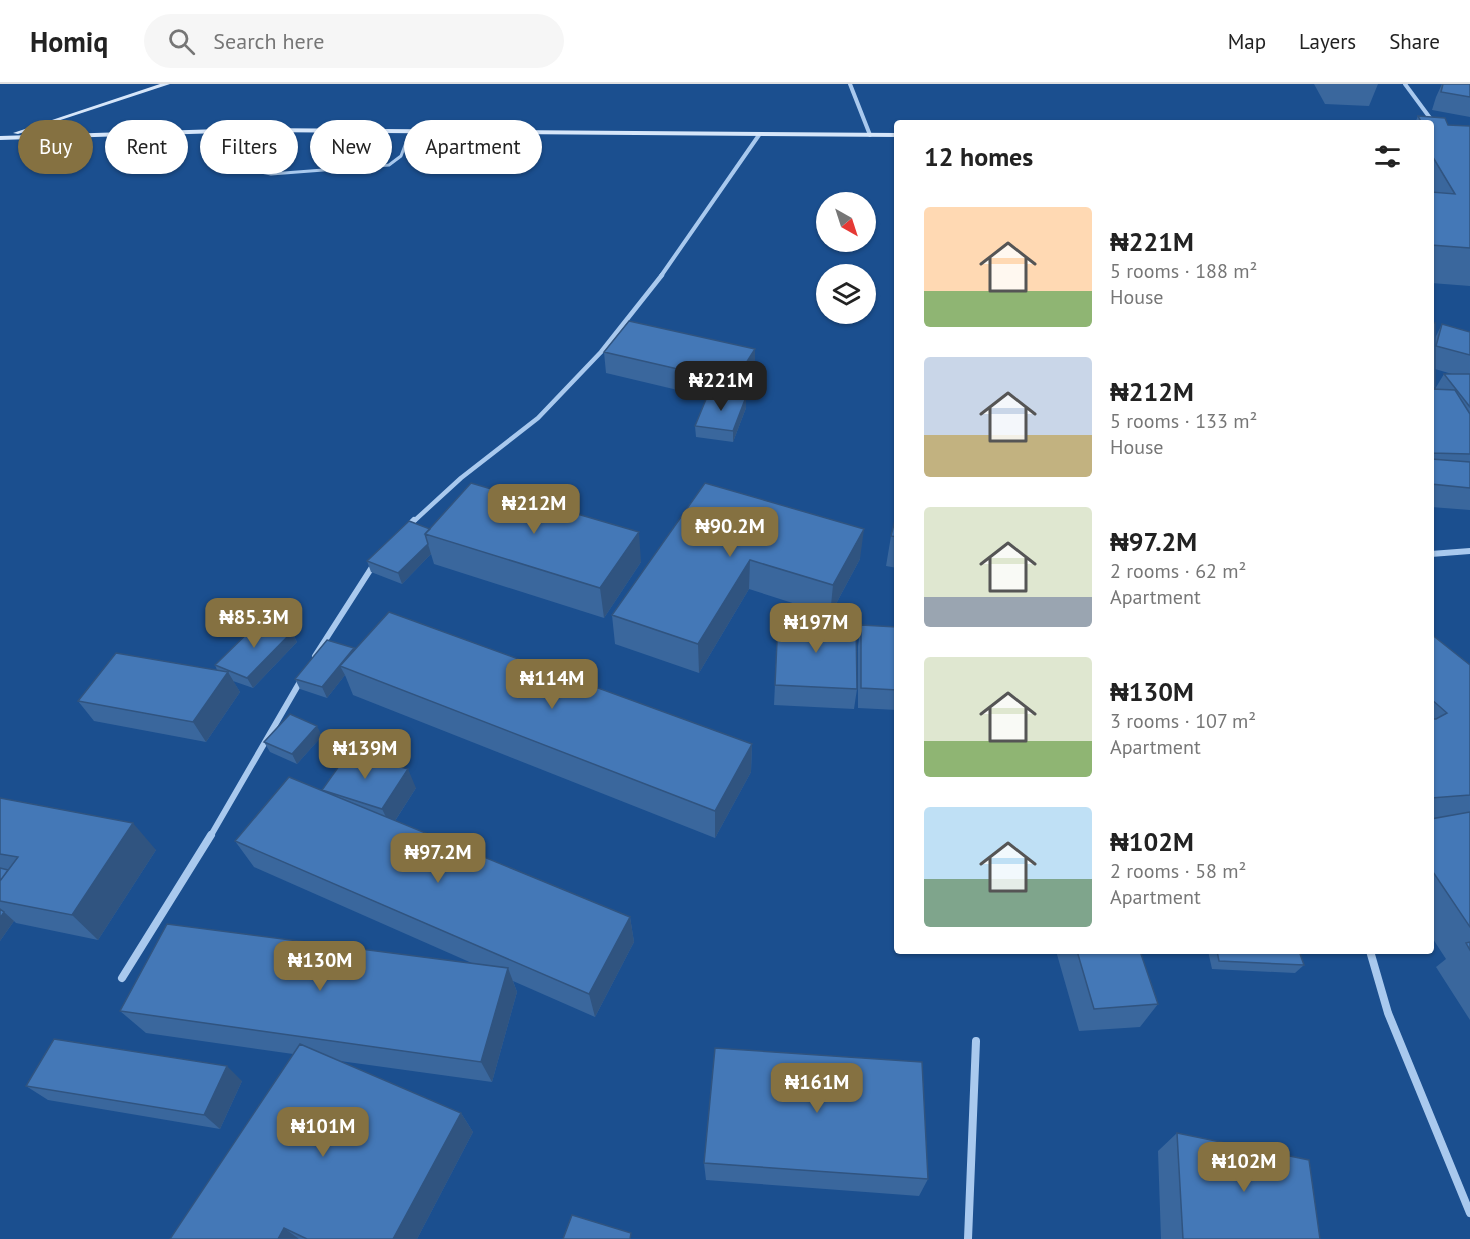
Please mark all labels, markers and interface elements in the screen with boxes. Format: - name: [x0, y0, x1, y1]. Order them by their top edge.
- search box: [144, 14, 564, 68]
- text: Homiq: [30, 23, 108, 60]
- icon: search: [165, 25, 198, 58]
- text: Search here: [213, 27, 324, 55]
- text: Map: [1228, 28, 1266, 55]
- text: Layers: [1299, 28, 1356, 55]
- text: Share: [1389, 28, 1440, 55]
- chip: Buy: [18, 120, 93, 174]
- chip: Rent: [105, 120, 188, 174]
- chip: Filters: [200, 120, 298, 174]
- chip: New: [310, 120, 392, 174]
- chip: Apartment: [404, 120, 542, 174]
- text: 12 homes: [924, 140, 1033, 173]
- icon: filters: [1371, 140, 1404, 173]
- north arrow: [816, 192, 876, 252]
- map controls: [816, 192, 876, 324]
- text: ₦221M: [1110, 225, 1194, 258]
- icon: home: [972, 231, 1044, 303]
- text: 5 rooms · 188 m²: [1110, 258, 1257, 284]
- button: layers: [816, 264, 876, 324]
- text: House: [1110, 284, 1164, 310]
- pin: ₦221M: [679, 361, 763, 412]
- text: ₦221M: [689, 367, 753, 393]
- text: ₦212M: [1110, 375, 1194, 408]
- icon: home: [972, 381, 1044, 453]
- text: 5 rooms · 133 m²: [1110, 408, 1257, 434]
- text: House: [1110, 434, 1164, 460]
- pin: ₦212M: [492, 484, 576, 535]
- text: ₦212M: [502, 490, 566, 516]
- pin: ₦90.2M: [681, 507, 779, 558]
- text: ₦90.2M: [695, 513, 765, 539]
- text: ₦97.2M: [1110, 525, 1197, 558]
- icon: home: [972, 531, 1044, 603]
- text: 2 rooms · 62 m²: [1110, 558, 1246, 584]
- text: Apartment: [1110, 584, 1201, 610]
- pin: ₦85.3M: [205, 598, 303, 649]
- pin: ₦197M: [774, 603, 858, 654]
- text: ₦85.3M: [219, 604, 289, 630]
- text: ₦197M: [784, 609, 848, 635]
- pin: ₦114M: [510, 659, 594, 710]
- text: ₦114M: [520, 665, 584, 691]
- text: ₦130M: [1110, 675, 1194, 708]
- icon: home: [972, 681, 1044, 753]
- text: 3 rooms · 107 m²: [1110, 708, 1256, 734]
- pin: ₦139M: [323, 729, 407, 780]
- text: Apartment: [1110, 734, 1201, 760]
- text: ₦139M: [333, 735, 397, 761]
- text: ₦102M: [1110, 825, 1194, 858]
- icon: home: [972, 831, 1044, 903]
- pin: ₦97.2M: [389, 833, 487, 884]
- text: ₦97.2M: [404, 839, 472, 865]
- text: 2 rooms · 58 m²: [1110, 858, 1246, 884]
- text: Apartment: [1110, 884, 1201, 910]
- pin: ₦130M: [278, 941, 362, 992]
- text: ₦130M: [288, 947, 352, 973]
- pin: ₦161M: [775, 1063, 859, 1114]
- text: ₦161M: [785, 1069, 849, 1095]
- pin: ₦101M: [281, 1107, 365, 1158]
- text: ₦101M: [291, 1113, 355, 1139]
- pin: ₦102M: [1202, 1142, 1286, 1193]
- text: ₦102M: [1212, 1148, 1276, 1174]

